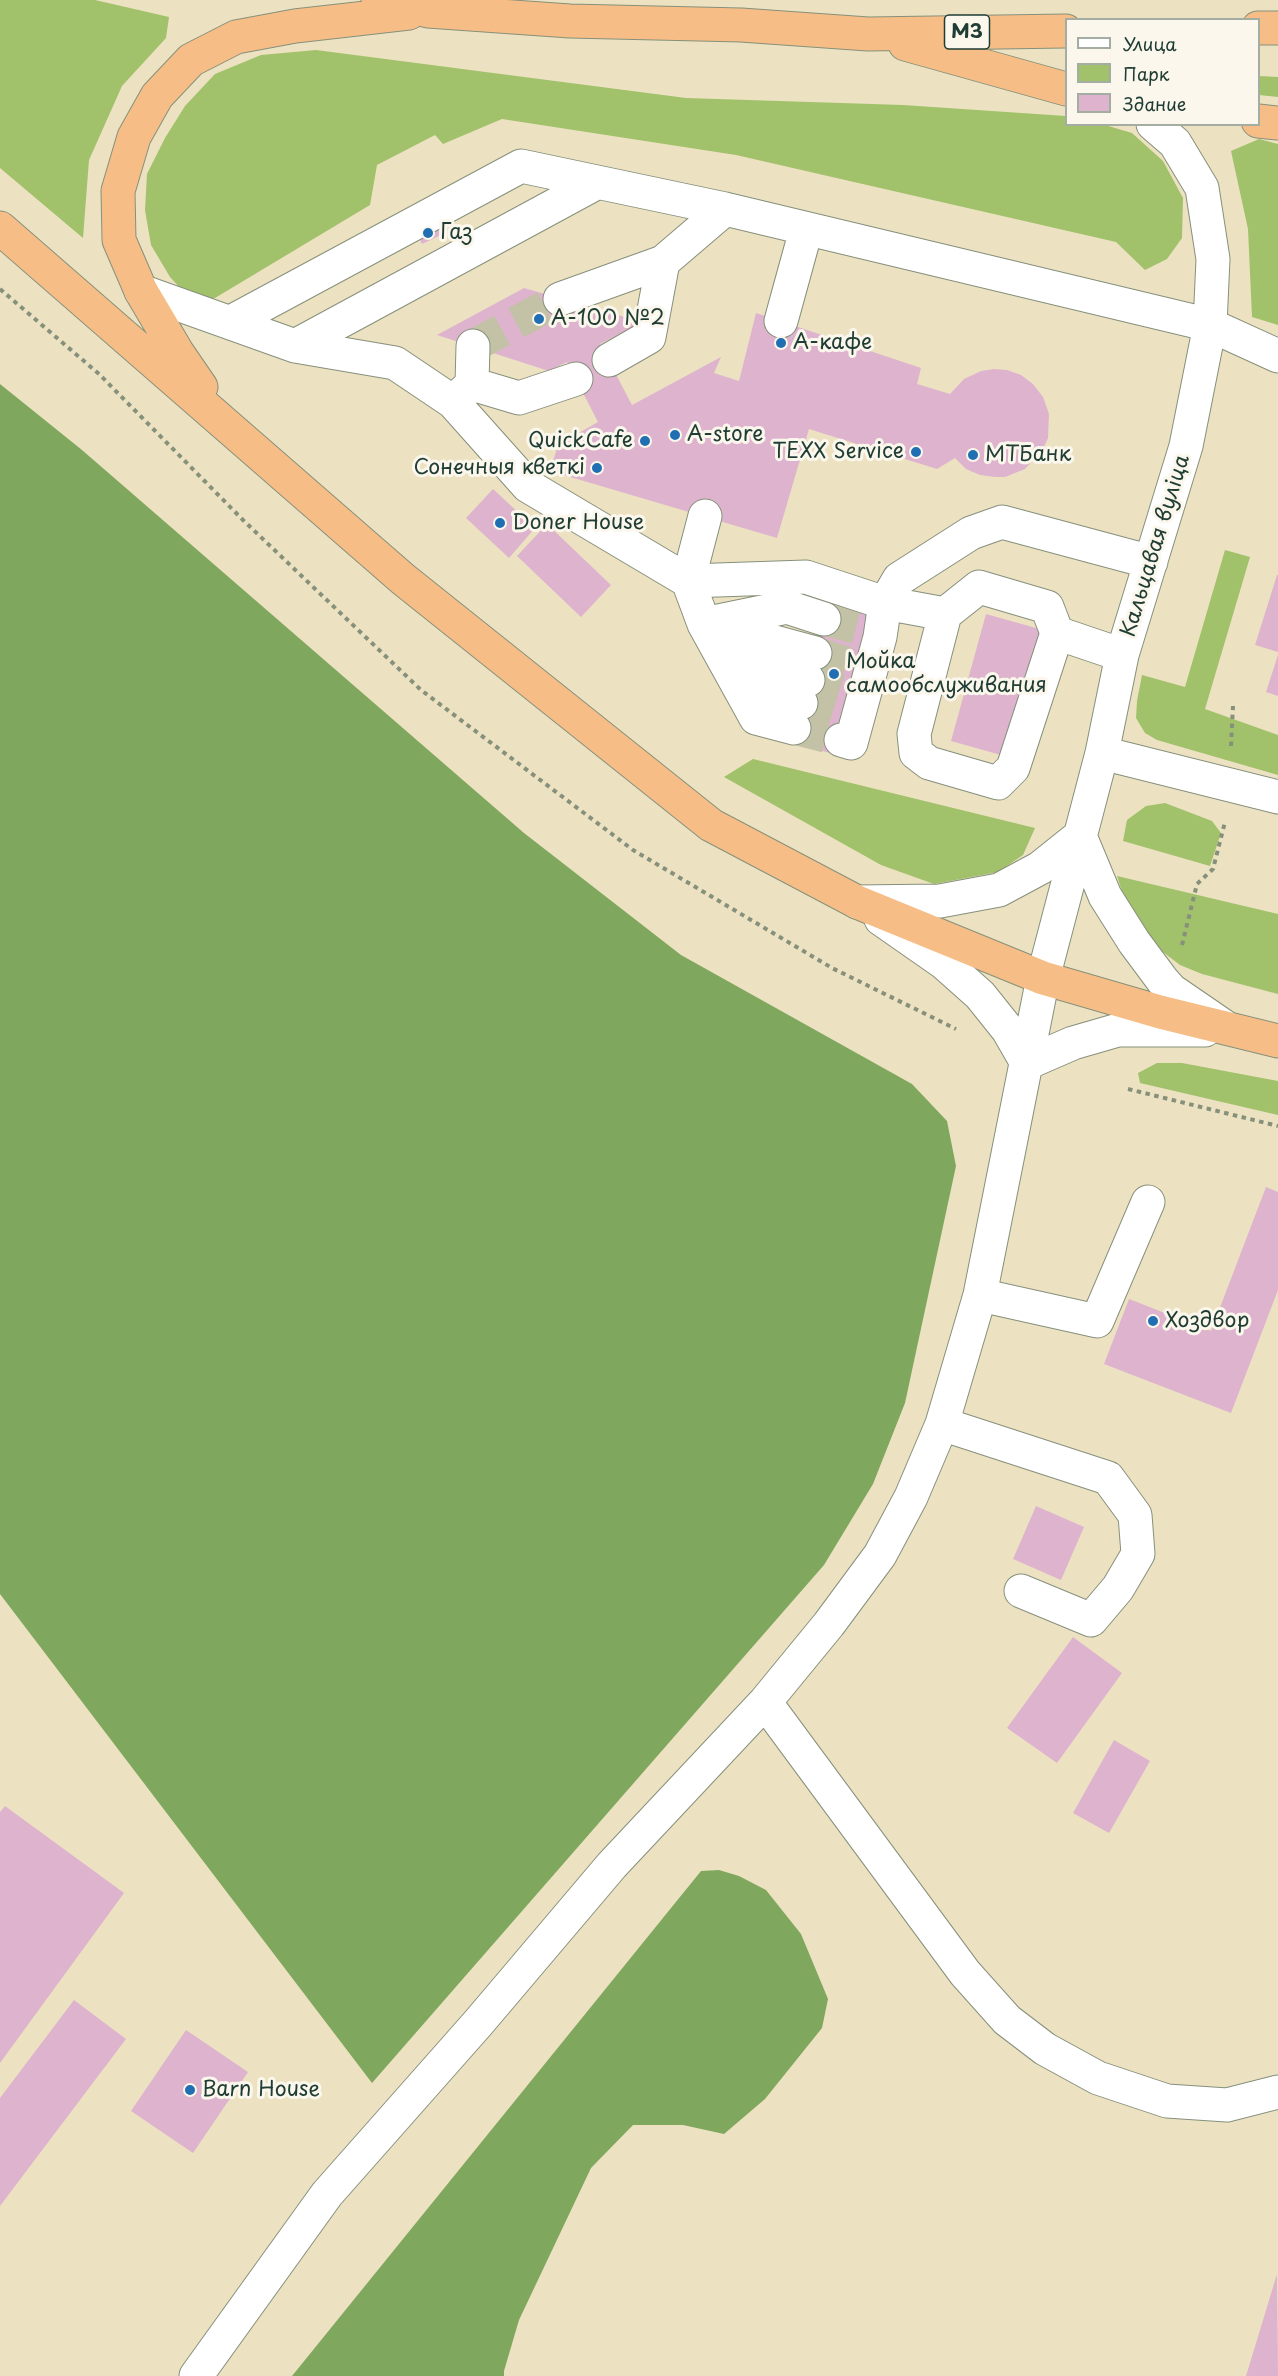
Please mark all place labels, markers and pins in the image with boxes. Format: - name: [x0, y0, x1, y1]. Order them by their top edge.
- place label: Газ: [440, 220, 473, 246]
- marker: Газ: [421, 226, 435, 240]
- place label: А-100 №2: [551, 306, 665, 332]
- marker: А-100 №2: [532, 312, 546, 326]
- place label: А-кафе: [793, 330, 872, 356]
- marker: А-кафе: [774, 336, 788, 350]
- place label: A-store: [687, 422, 763, 448]
- place label: QuickCafe: [528, 428, 633, 454]
- marker: A-store: [668, 428, 682, 442]
- marker: QuickCafe: [638, 434, 652, 448]
- place label: TEXX Service: [773, 439, 904, 465]
- place label: МТБанк: [985, 442, 1071, 468]
- marker: TEXX Service: [909, 445, 923, 459]
- marker: МТБанк: [966, 448, 980, 462]
- place label: Сонечныя кветкі: [413, 455, 585, 481]
- marker: Сонечныя кветкі: [590, 461, 604, 475]
- place label: Doner House: [512, 510, 644, 536]
- marker: Doner House: [493, 516, 507, 530]
- place label: Мойка самообслуживания: [846, 649, 1047, 699]
- marker: Мойка самообслуживания: [827, 667, 841, 681]
- place label: Хоздвор: [1165, 1308, 1249, 1334]
- marker: Хоздвор: [1146, 1314, 1160, 1328]
- place label: Barn House: [202, 2077, 320, 2103]
- marker: Barn House: [183, 2083, 197, 2097]

